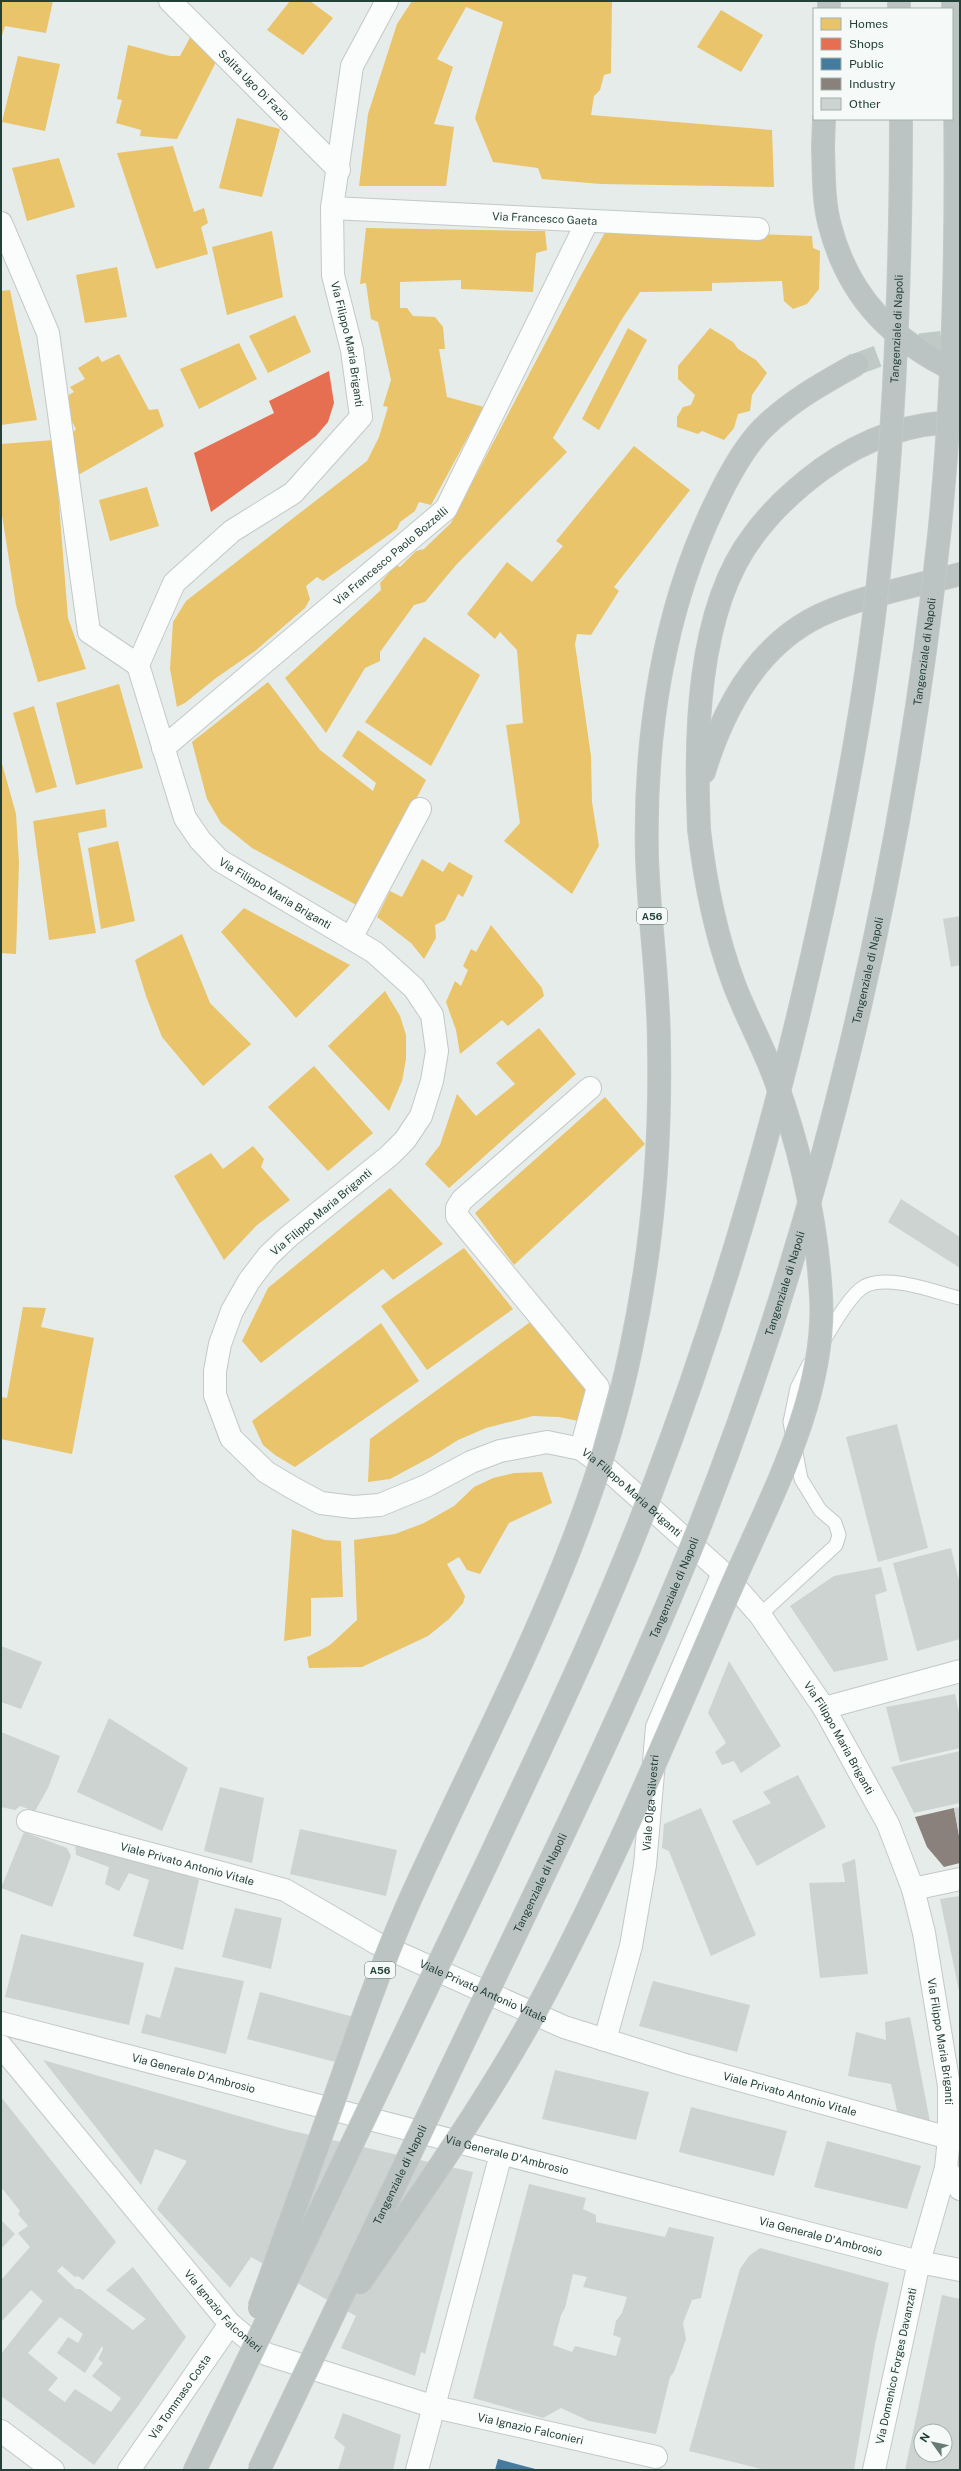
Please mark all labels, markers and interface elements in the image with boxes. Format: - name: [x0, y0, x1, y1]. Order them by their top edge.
- legend: [813, 8, 953, 120]
- text: Homes: [849, 17, 888, 31]
- text: Shops: [849, 37, 884, 51]
- street label: Salita Ugo Di Fazio: [216, 47, 292, 123]
- text: Public: [849, 57, 884, 71]
- text: Industry: [849, 77, 896, 91]
- text: Other: [849, 97, 881, 111]
- street label: Via Francesco Gaeta: [492, 210, 598, 227]
- street label: Tangenziale di Napoli: [888, 275, 905, 384]
- street label: Via Filippo Maria Briganti: [329, 280, 366, 408]
- street label: Via Francesco Paolo Bozzelli: [331, 504, 450, 607]
- street label: Tangenziale di Napoli: [911, 597, 938, 706]
- street label: Via Filippo Maria Briganti: [217, 855, 333, 931]
- road number: A56: [637, 908, 667, 924]
- street label: Tangenziale di Napoli: [850, 916, 885, 1025]
- street label: Via Filippo Maria Briganti: [268, 1166, 374, 1258]
- street label: Tangenziale di Napoli: [763, 1230, 807, 1337]
- street label: Via Filippo Maria Briganti: [579, 1446, 684, 1539]
- street label: Tangenziale di Napoli: [647, 1536, 701, 1640]
- street label: Via Filippo Maria Briganti: [802, 1679, 876, 1796]
- street label: Viale Olga Silvestri: [640, 1754, 661, 1852]
- street label: Tangenziale di Napoli: [511, 1831, 569, 1934]
- street label: Viale Privato Antonio Vitale: [119, 1840, 256, 1888]
- street label: Viale Privato Antonio Vitale: [418, 1957, 549, 2025]
- road number: A56: [365, 1962, 395, 1978]
- street label: Via Filippo Maria Briganti: [925, 1977, 955, 2105]
- street label: Via Generale D'Ambrosio: [131, 2051, 257, 2095]
- street label: Viale Privato Antonio Vitale: [722, 2070, 858, 2118]
- street label: Tangenziale di Napoli: [371, 2123, 429, 2226]
- street label: Via Generale D'Ambrosio: [444, 2133, 570, 2177]
- street label: Via Generale D'Ambrosio: [758, 2215, 884, 2258]
- street label: Via Ignazio Falconieri: [182, 2267, 265, 2354]
- street label: Via Domenico Forges Davanzati: [874, 2287, 918, 2445]
- street label: Via Tommaso Costa: [146, 2352, 213, 2441]
- street label: Via Ignazio Falconieri: [476, 2411, 585, 2446]
- north arrow: [913, 2423, 953, 2463]
- text: N: [917, 2431, 932, 2444]

